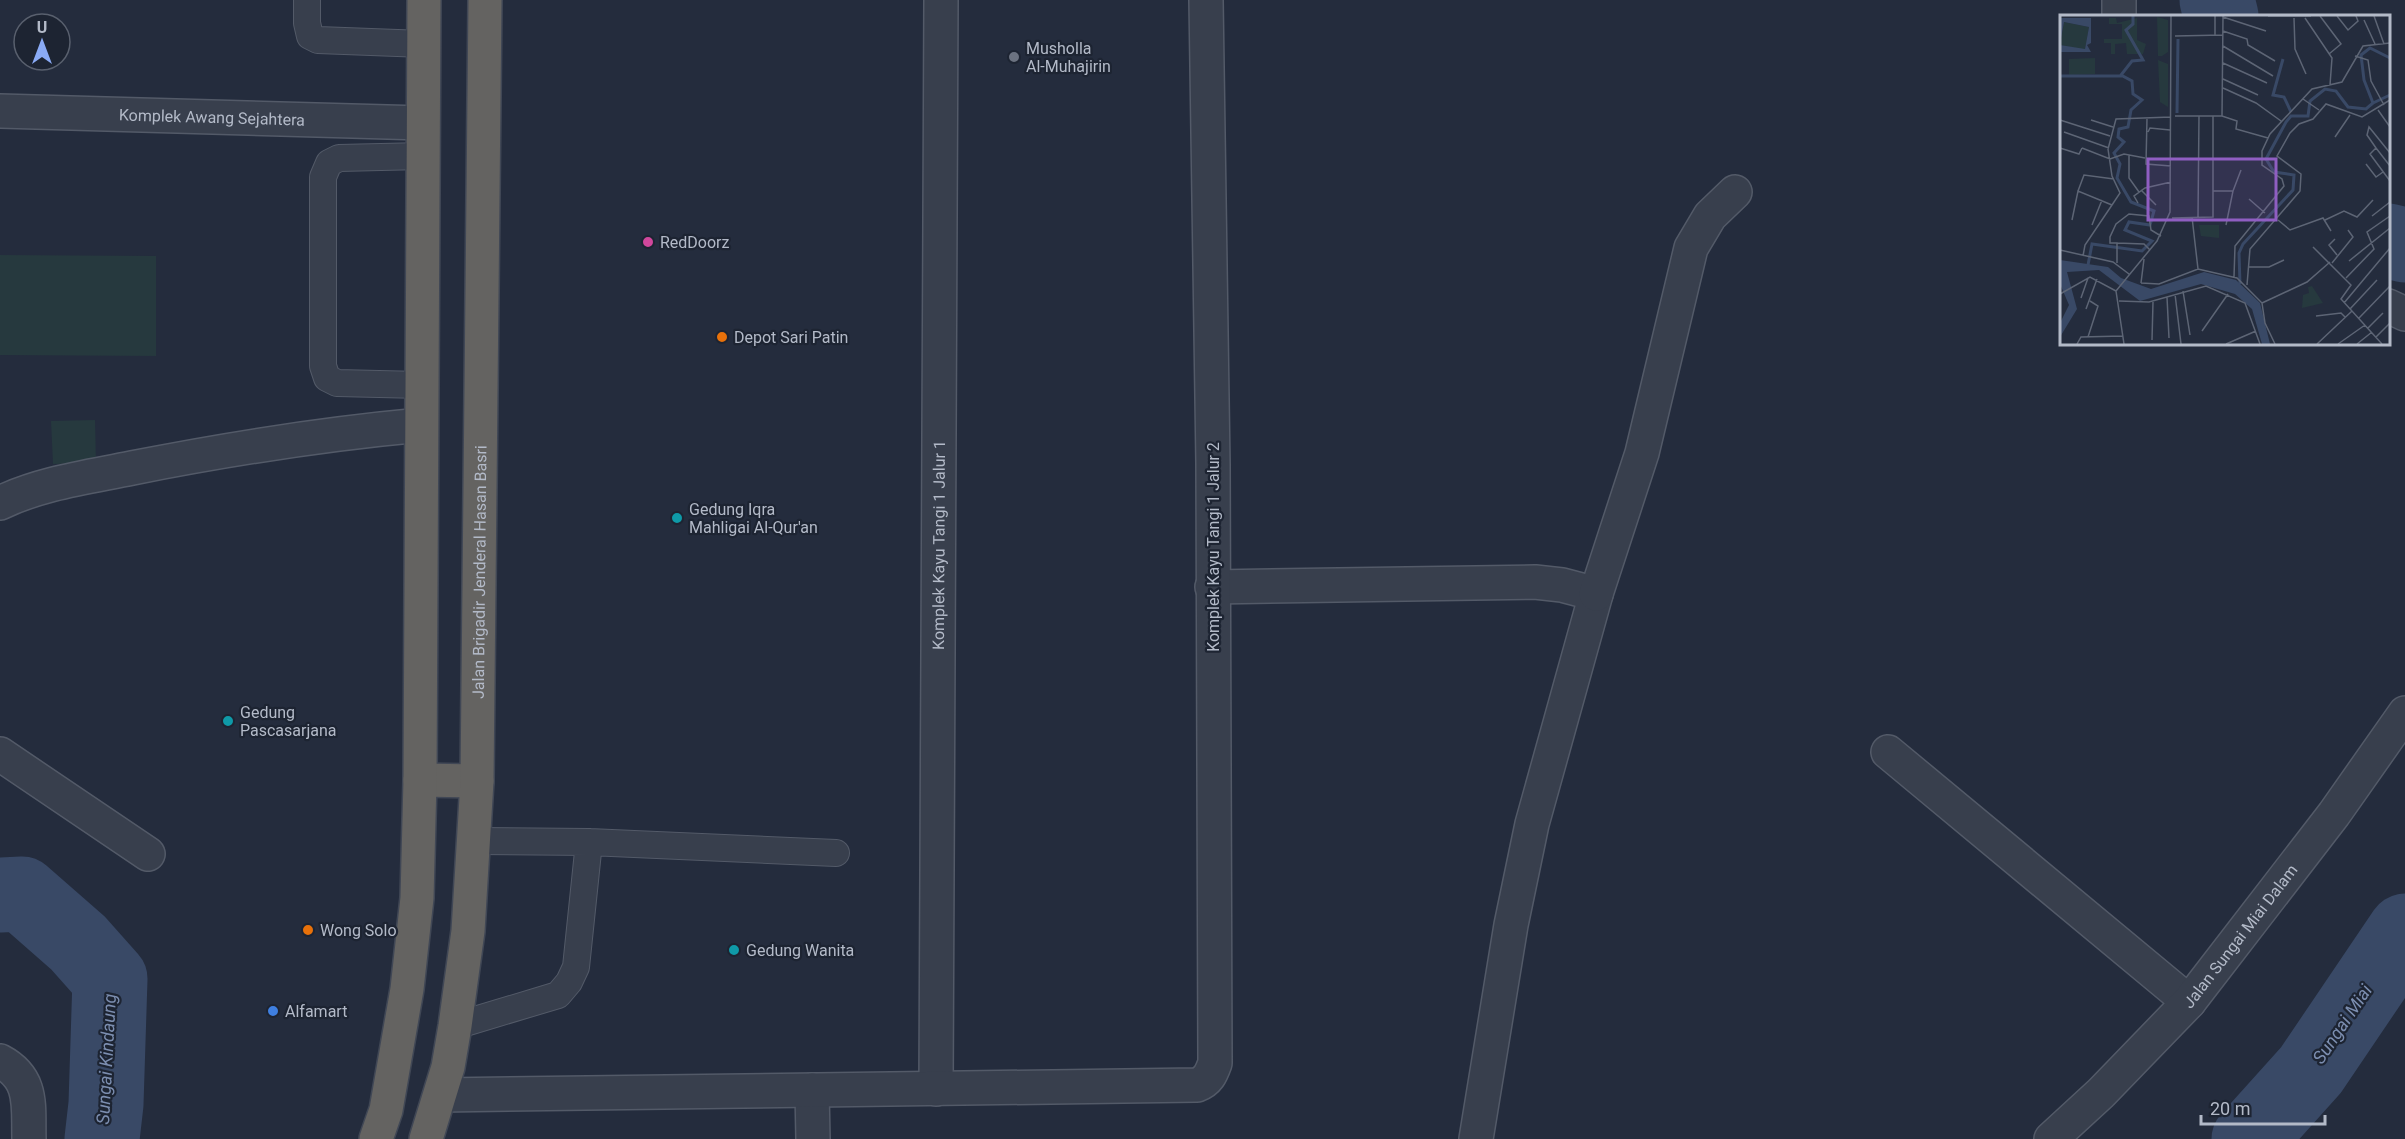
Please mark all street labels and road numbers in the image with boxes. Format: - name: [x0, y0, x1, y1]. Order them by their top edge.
- street label: Komplek Awang Sejahtera: [119, 105, 305, 129]
- street label: Komplek Kayu Tangi 1 Jalur 1: [929, 440, 948, 650]
- street label: Komplek Kayu Tangi 1 Jalur 2: [1204, 442, 1223, 652]
- street label: Jalan Brigadir Jenderal Hasan Basri: [468, 445, 490, 699]
- street label: Jalan Sungai Miai Dalam: [2179, 860, 2301, 1012]

